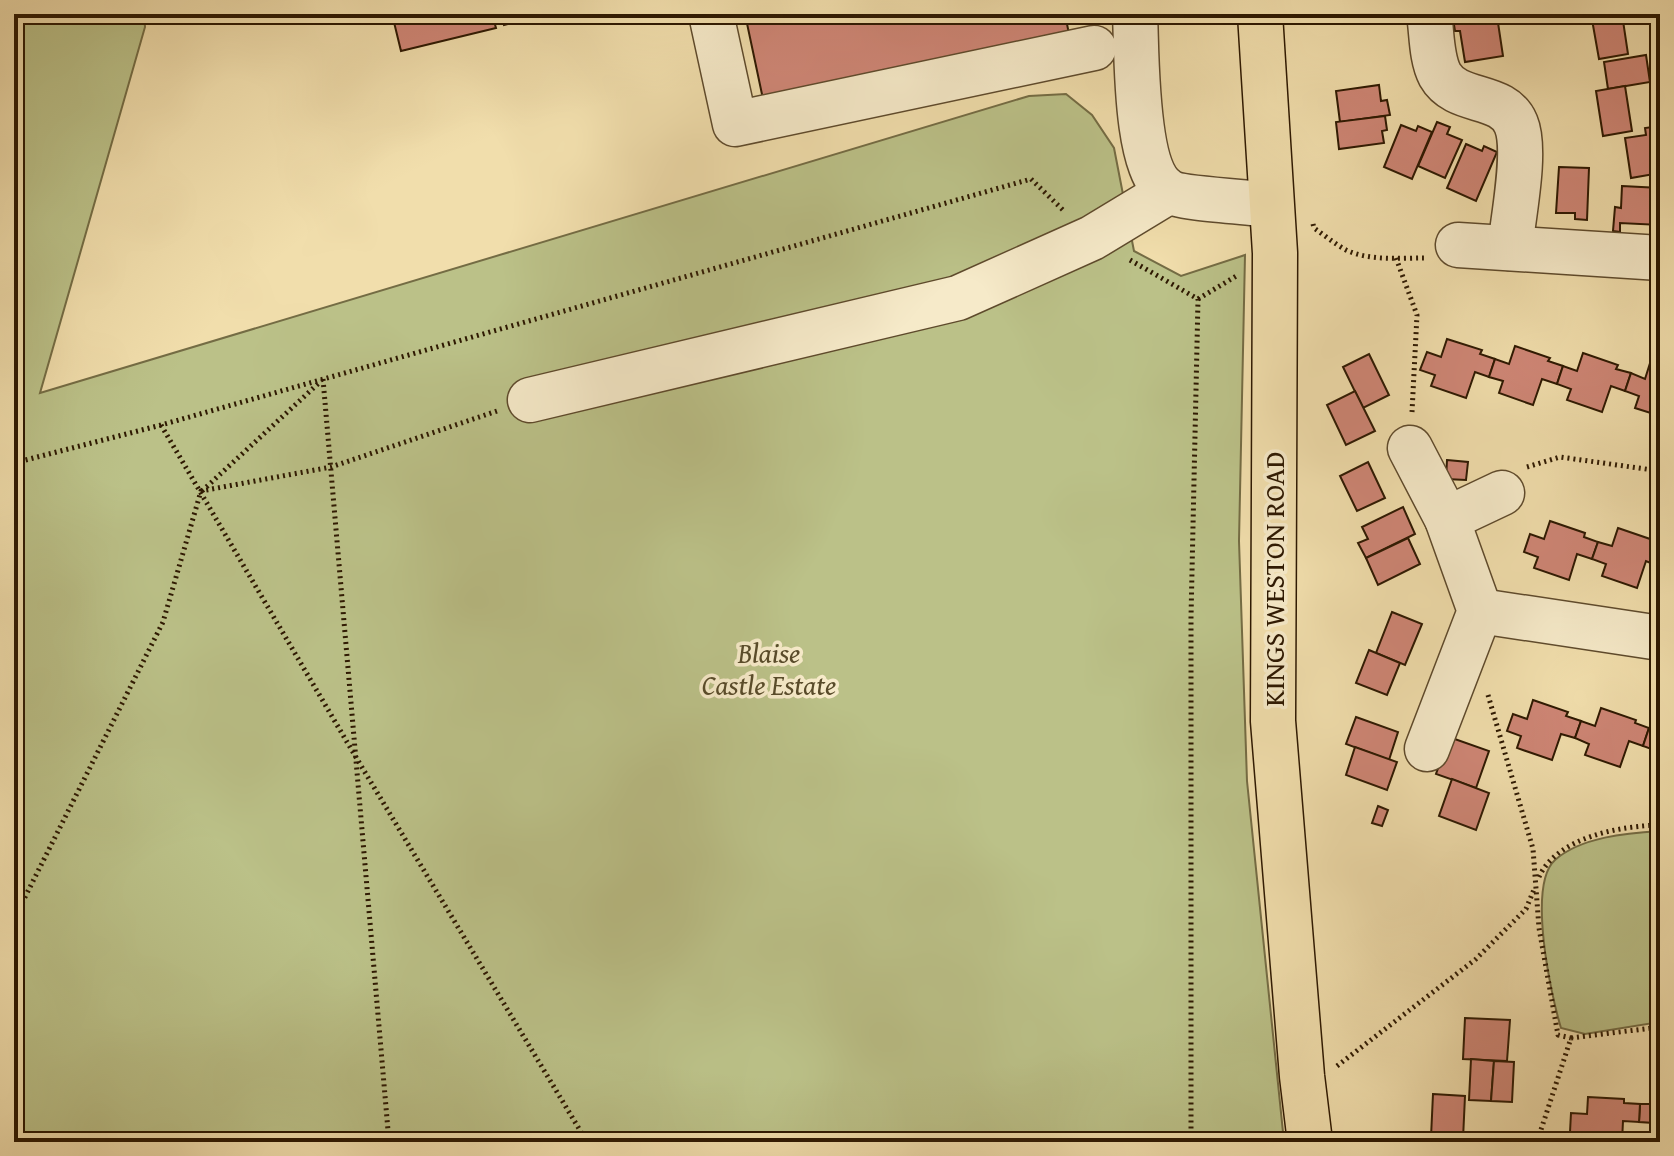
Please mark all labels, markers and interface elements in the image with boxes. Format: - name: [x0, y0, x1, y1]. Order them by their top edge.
- street label: KINGS WESTON ROAD: [1253, 452, 1294, 706]
- park label: Blaise Castle Estate: [702, 632, 836, 705]

